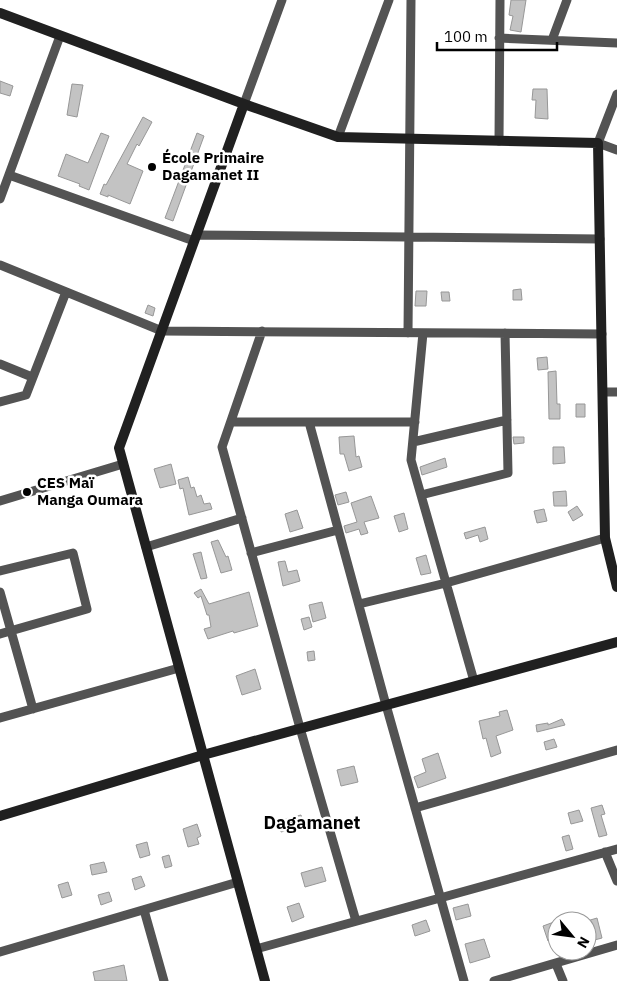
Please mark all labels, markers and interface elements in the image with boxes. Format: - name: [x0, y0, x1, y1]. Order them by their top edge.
- scale bar: [437, 20, 557, 52]
- text: 100 m: [444, 27, 488, 46]
- place label: École Primaire Dagamanet II: [162, 148, 264, 184]
- marker: École Primaire Dagamanet II: [146, 161, 158, 173]
- place label: CES Maï Manga Oumara: [37, 473, 144, 509]
- marker: CES Maï Manga Oumara: [21, 486, 33, 498]
- district label: Dagamanet: [263, 811, 361, 834]
- north arrow: [547, 911, 597, 961]
- text: N: [573, 934, 594, 951]

